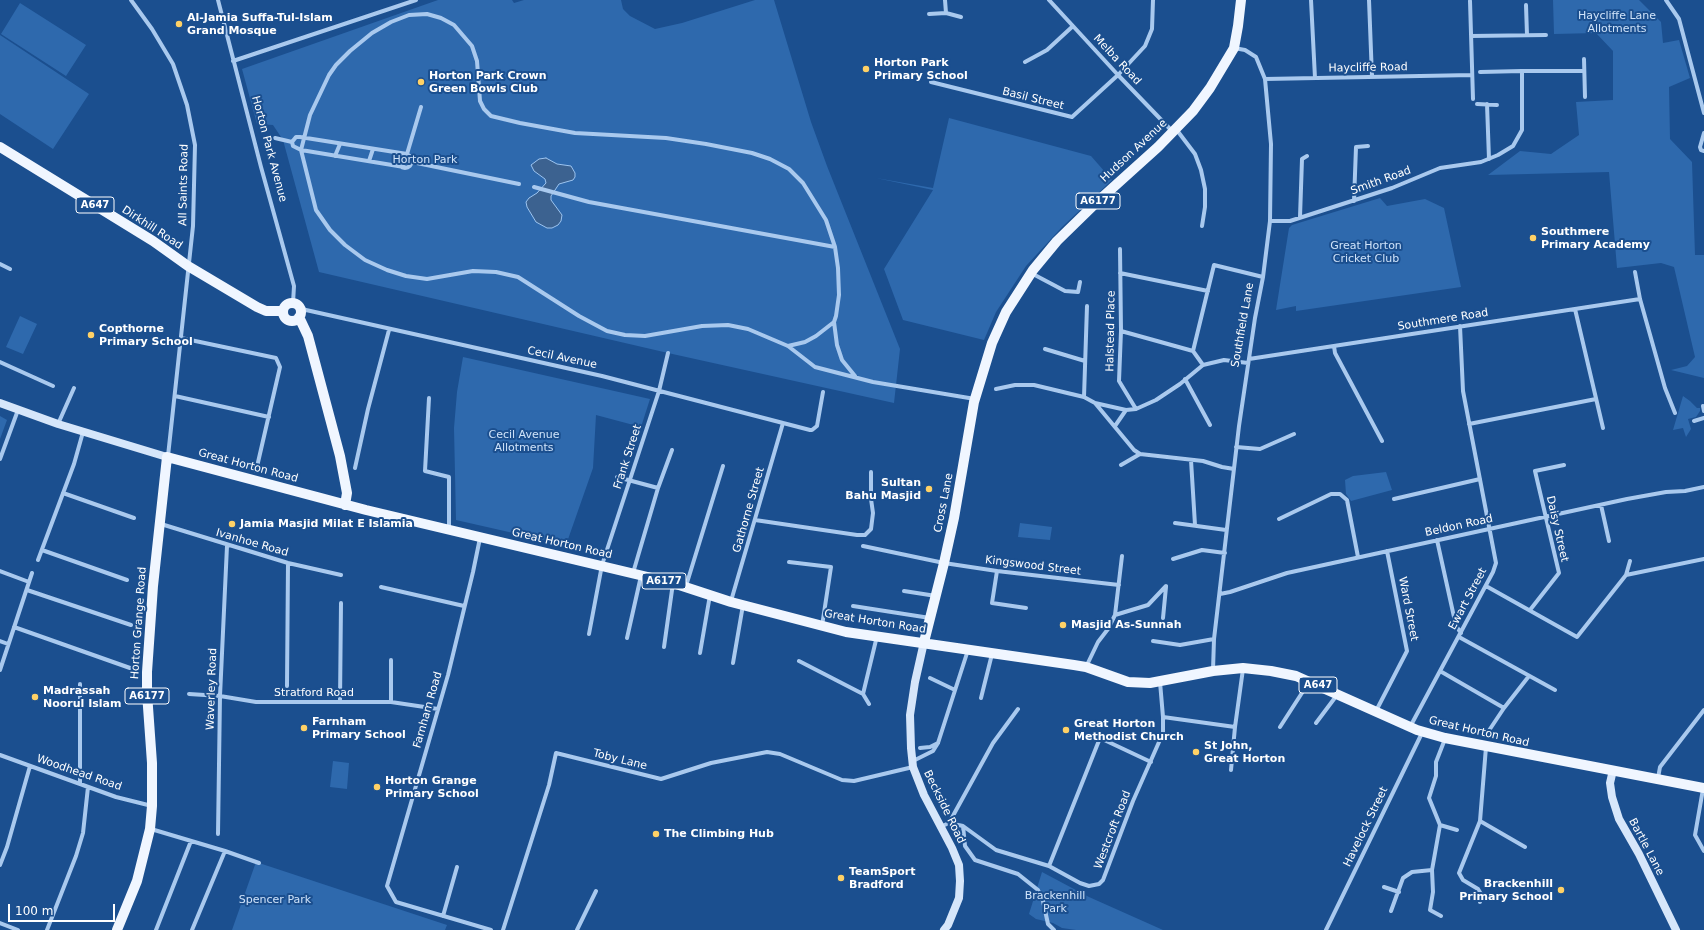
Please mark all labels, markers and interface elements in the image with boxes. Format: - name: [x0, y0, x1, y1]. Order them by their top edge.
- park label: Haycliffe Lane Allotments: [1578, 9, 1656, 35]
- place label: Al-Jamia Suffa-Tul-Islam Grand Mosque: [187, 11, 333, 37]
- marker: Al-Jamia Suffa-Tul-Islam Grand Mosque: [174, 19, 184, 29]
- street label: Melba Road: [1090, 32, 1144, 88]
- place label: Horton Park Primary School: [874, 56, 968, 82]
- street label: Haycliffe Road: [1328, 61, 1408, 75]
- marker: Horton Park Primary School: [861, 64, 871, 74]
- place label: Horton Park Crown Green Bowls Club: [429, 69, 546, 95]
- marker: Horton Park Crown Green Bowls Club: [416, 77, 426, 87]
- street label: Basil Street: [1001, 85, 1065, 113]
- street label: Horton Park Avenue: [248, 95, 290, 203]
- street label: Hudson Avenue: [1098, 117, 1170, 185]
- street label: All Saints Road: [177, 144, 191, 226]
- park label: Horton Park: [393, 153, 457, 167]
- street label: Smith Road: [1349, 164, 1413, 198]
- road number: A6177: [1076, 193, 1120, 209]
- road number: A647: [76, 197, 114, 213]
- street label: Dirkhill Road: [119, 203, 185, 253]
- place label: Southmere Primary Academy: [1541, 225, 1650, 251]
- marker: Southmere Primary Academy: [1528, 233, 1538, 243]
- park label: Great Horton Cricket Club: [1330, 239, 1402, 265]
- street label: Southfield Lane: [1229, 282, 1257, 368]
- street label: Halstead Place: [1104, 290, 1118, 372]
- street label: Southmere Road: [1397, 306, 1489, 334]
- place label: Copthorne Primary School: [99, 322, 193, 348]
- marker: Copthorne Primary School: [86, 330, 96, 340]
- street label: Cecil Avenue: [526, 344, 598, 372]
- street label: Frank Street: [611, 423, 645, 491]
- park label: Cecil Avenue Allotments: [489, 428, 559, 454]
- street label: Great Horton Road: [197, 446, 299, 486]
- street label: Gathorne Street: [730, 466, 768, 554]
- street label: Cross Lane: [932, 472, 956, 534]
- place label: Sultan Bahu Masjid: [845, 476, 921, 502]
- marker: Sultan Bahu Masjid: [924, 484, 934, 494]
- street label: Daisy Street: [1543, 495, 1571, 563]
- street label: Beldon Road: [1424, 512, 1494, 540]
- place label: Jamia Masjid Milat E Islamia: [240, 517, 413, 531]
- marker: Jamia Masjid Milat E Islamia: [227, 519, 237, 529]
- street label: Ivanhoe Road: [214, 526, 290, 560]
- street label: Great Horton Road: [510, 526, 614, 562]
- street label: Kingswood Street: [984, 554, 1082, 578]
- street label: Horton Grange Road: [128, 566, 150, 680]
- street label: Ewart Street: [1446, 566, 1490, 632]
- road number: A6177: [642, 573, 686, 589]
- street label: Ward Street: [1395, 576, 1421, 642]
- street label: Great Horton Road: [823, 607, 927, 637]
- place label: Masjid As-Sunnah: [1071, 618, 1181, 632]
- marker: Masjid As-Sunnah: [1058, 620, 1068, 630]
- street label: Waverley Road: [204, 648, 220, 730]
- street label: Farnham Road: [411, 670, 445, 750]
- road number: A647: [1299, 677, 1337, 693]
- place label: Madrassah Noorul Islam: [43, 684, 121, 710]
- street label: Stratford Road: [274, 686, 354, 700]
- road number: A6177: [125, 688, 169, 704]
- marker: Madrassah Noorul Islam: [30, 692, 40, 702]
- street label: Great Horton Road: [1427, 714, 1531, 750]
- place label: Farnham Primary School: [312, 715, 406, 741]
- place label: Great Horton Methodist Church: [1074, 717, 1184, 743]
- marker: Farnham Primary School: [299, 723, 309, 733]
- marker: Great Horton Methodist Church: [1061, 725, 1071, 735]
- place label: St John, Great Horton: [1204, 739, 1285, 765]
- street label: Toby Lane: [592, 747, 648, 773]
- marker: St John, Great Horton: [1191, 747, 1201, 757]
- street label: Woodhead Road: [35, 752, 123, 794]
- street label: Beckside Road: [920, 768, 968, 846]
- place label: Horton Grange Primary School: [385, 774, 479, 800]
- marker: Horton Grange Primary School: [372, 782, 382, 792]
- street label: Havelock Street: [1341, 785, 1391, 869]
- street label: Westcroft Road: [1092, 789, 1134, 871]
- street label: Bartle Lane: [1625, 816, 1667, 878]
- place label: The Climbing Hub: [664, 827, 774, 841]
- marker: The Climbing Hub: [651, 829, 661, 839]
- place label: TeamSport Bradford: [849, 865, 915, 891]
- marker: TeamSport Bradford: [836, 873, 846, 883]
- place label: Brackenhill Primary School: [1459, 877, 1553, 903]
- marker: Brackenhill Primary School: [1556, 885, 1566, 895]
- park label: Brackenhill Park: [1025, 889, 1085, 915]
- park label: Spencer Park: [239, 893, 311, 907]
- scale bar: [10, 896, 117, 922]
- text: 100 m: [15, 904, 53, 918]

